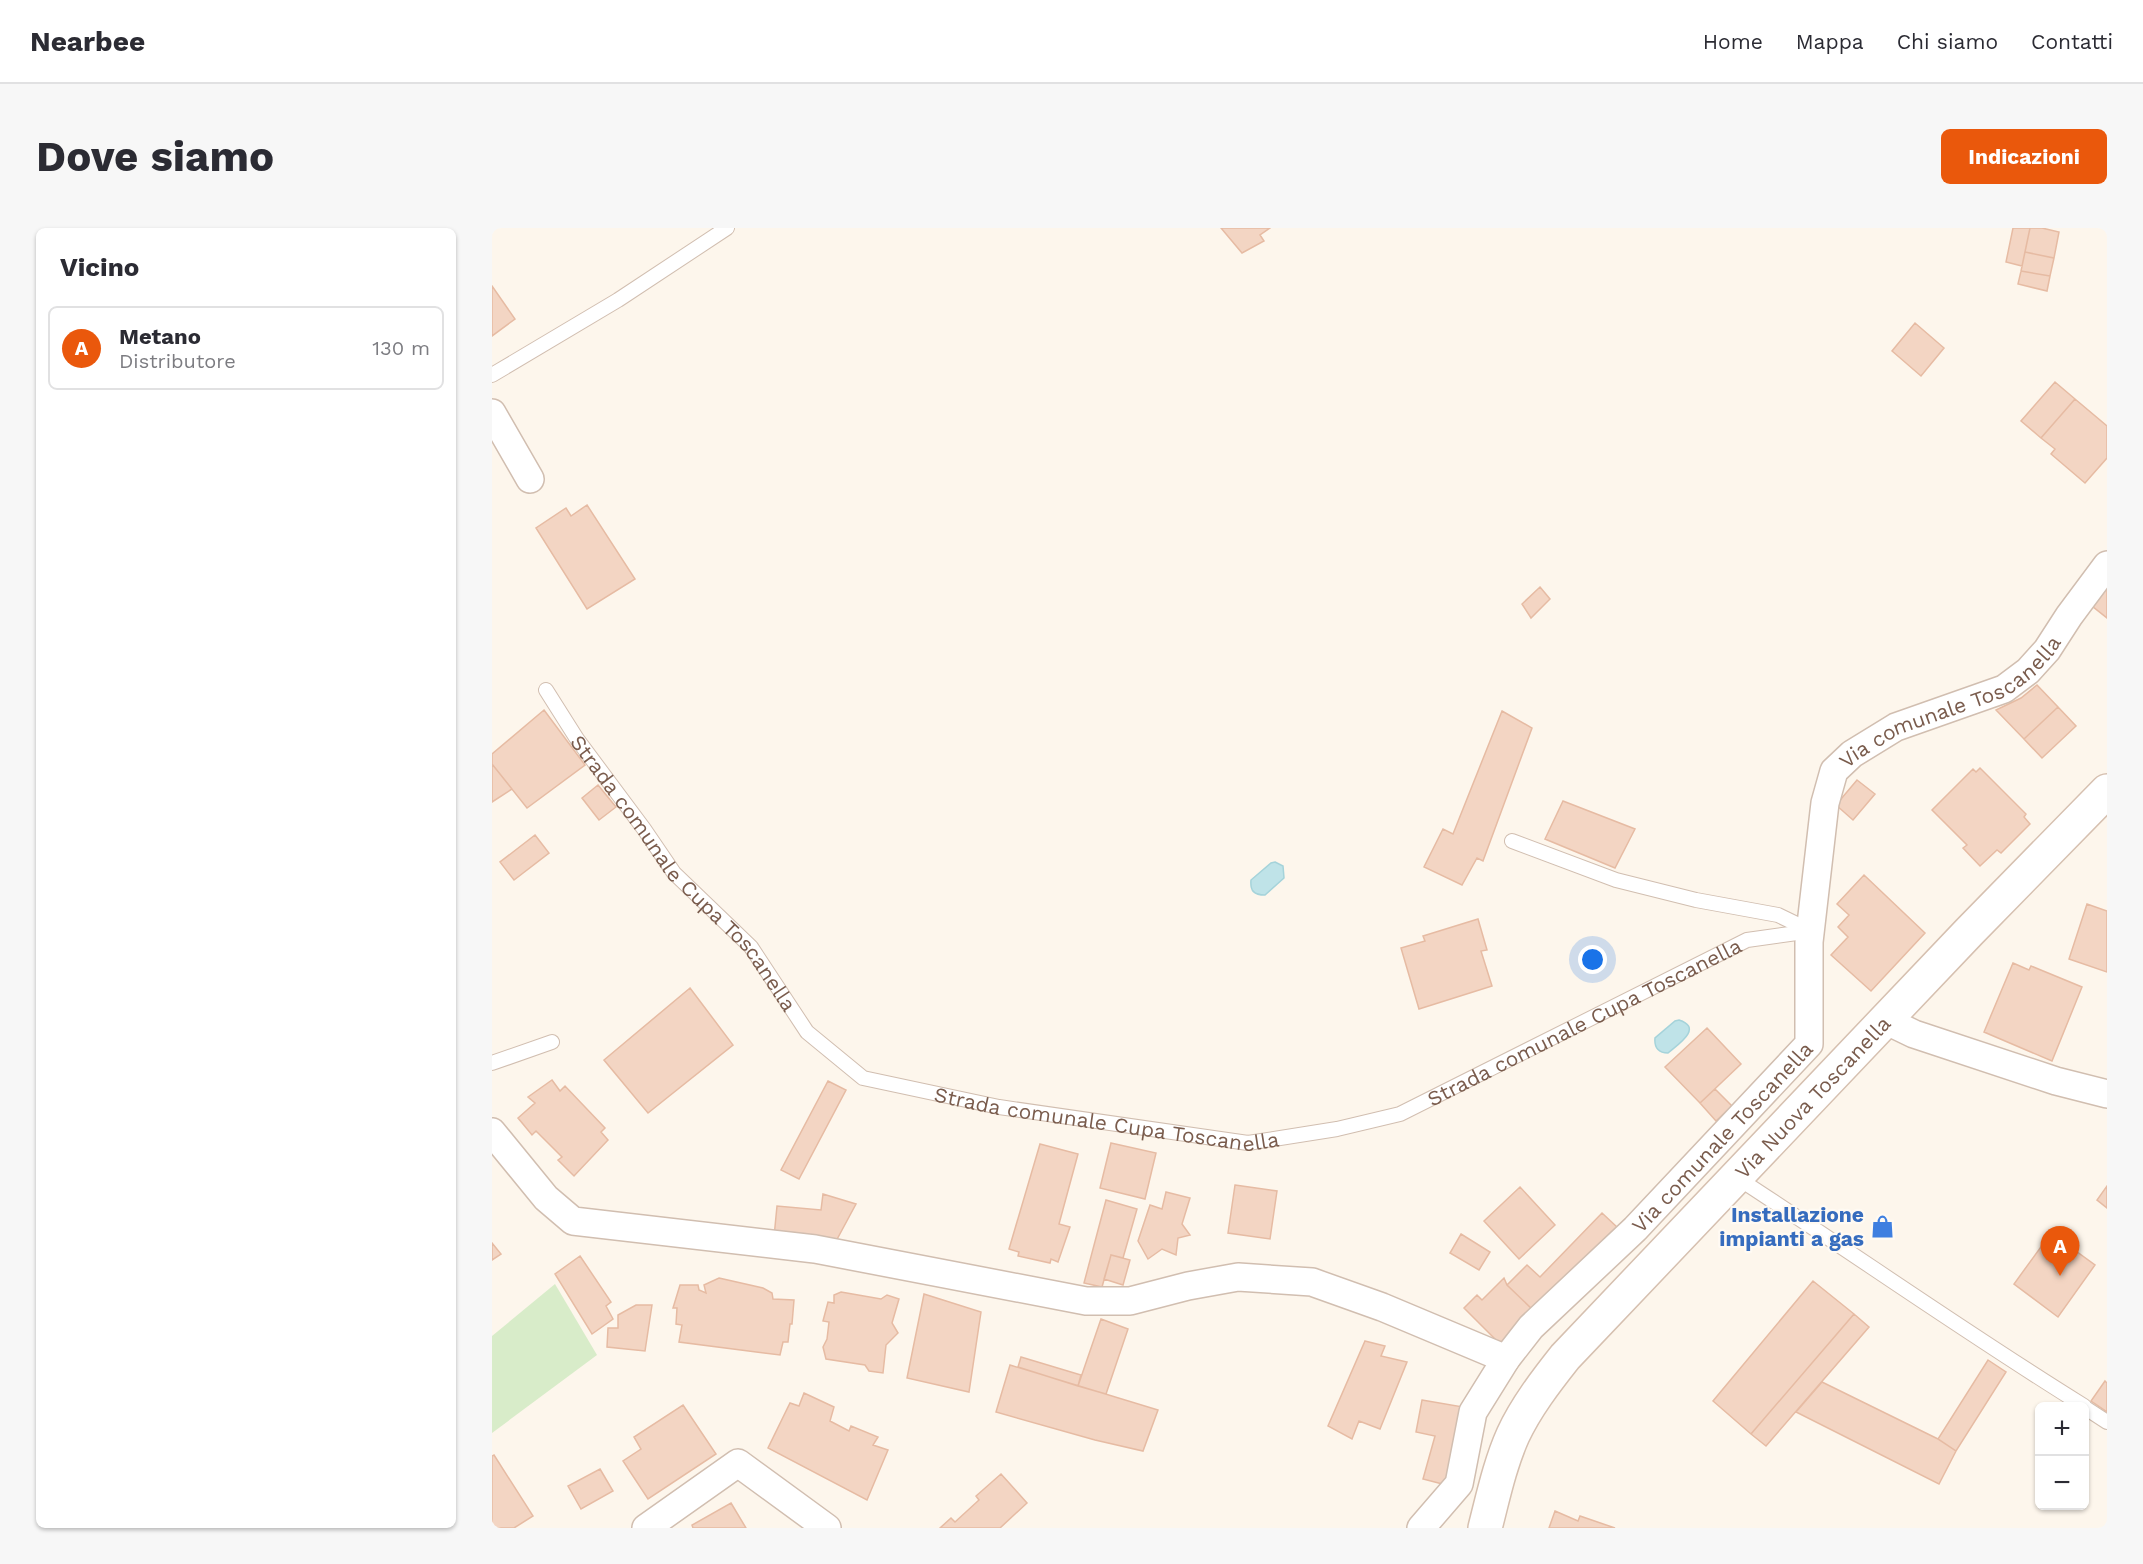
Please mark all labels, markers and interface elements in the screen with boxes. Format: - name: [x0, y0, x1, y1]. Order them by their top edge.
- text: Nearbee: [30, 25, 145, 58]
- text: Home: [1703, 29, 1763, 54]
- text: Mappa: [1796, 29, 1864, 54]
- text: Chi siamo: [1897, 29, 1998, 54]
- text: Contatti: [2031, 29, 2113, 54]
- button: Indicazioni: [1941, 129, 2107, 184]
- text: Dove siamo: [36, 132, 274, 181]
- text: Vicino: [60, 252, 139, 282]
- text: Metano: [119, 324, 201, 349]
- text: A: [75, 336, 88, 360]
- text: 130 m: [372, 336, 430, 360]
- text: Distributore: [119, 349, 236, 373]
- street label: Via comunale Toscanella: [1833, 631, 2066, 773]
- street label: Strada comunale Cupa Toscanella: [566, 730, 802, 1016]
- street label: Strada comunale Cupa Toscanella: [1423, 932, 1746, 1111]
- your location: [1578, 945, 1607, 974]
- street label: Via Nuova Toscanella: [1729, 1010, 1895, 1183]
- street label: Via comunale Toscanella: [1626, 1036, 1818, 1237]
- street label: Strada comunale Cupa Toscanella: [932, 1081, 1281, 1156]
- place label: Installazione impianti a gas: [1719, 1202, 1864, 1251]
- shop icon: Installazione impianti a gas: [1869, 1213, 1895, 1239]
- pin: A: [2040, 1226, 2080, 1276]
- map controls: [2035, 1402, 2089, 1510]
- button: +: [2035, 1402, 2089, 1456]
- button: −: [2035, 1456, 2089, 1510]

